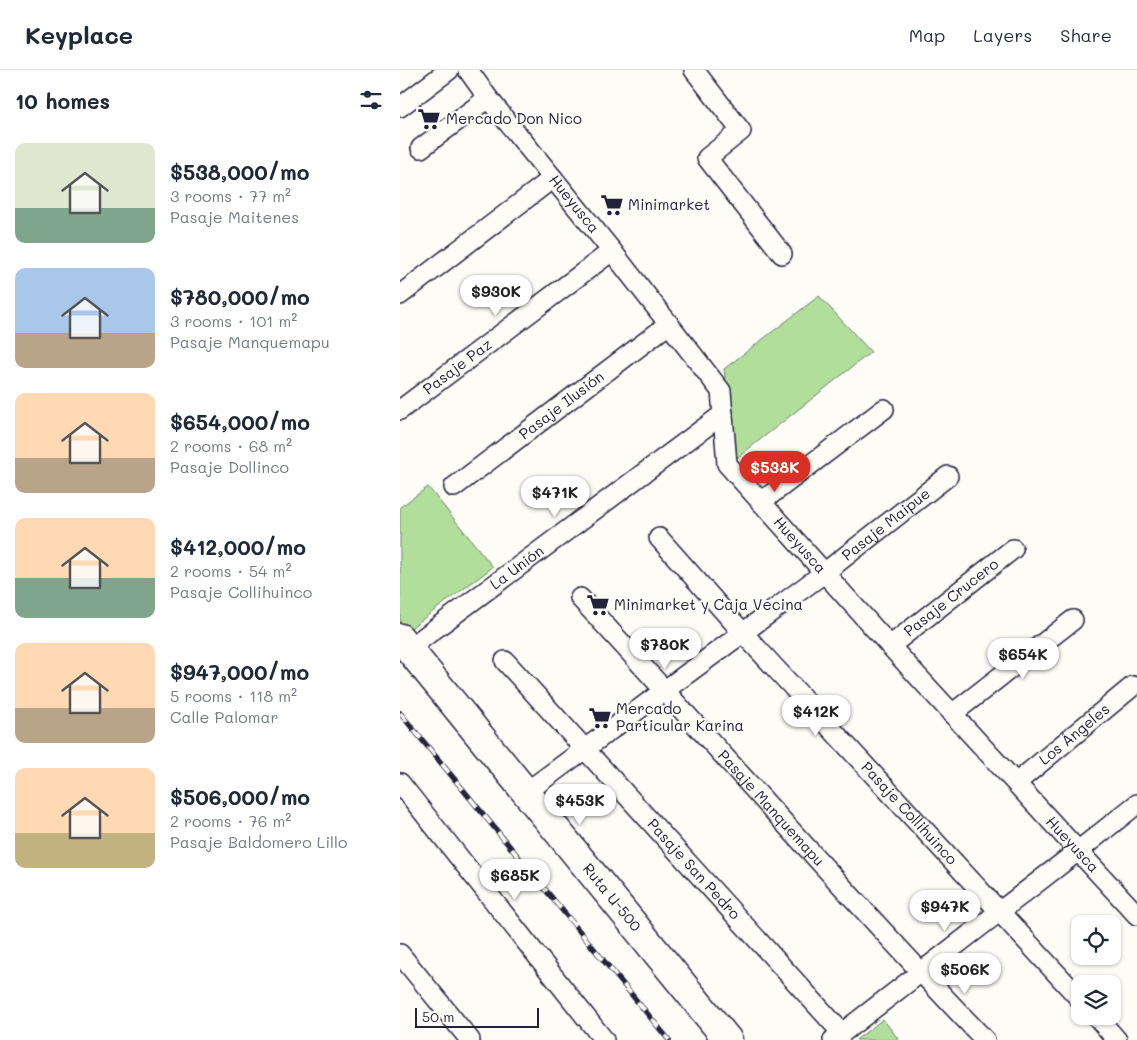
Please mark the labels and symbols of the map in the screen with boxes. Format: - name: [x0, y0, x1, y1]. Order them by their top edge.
- supermarket icon: Mercado Don Nico: [416, 106, 442, 132]
- place label: Mercado Don Nico: [446, 108, 582, 128]
- street label: Hueyusca: [545, 170, 605, 237]
- supermarket icon: Minimarket: [599, 192, 625, 218]
- place label: Minimarket: [628, 194, 710, 214]
- pin: $930K: [461, 274, 531, 317]
- street label: Pasaje Paz: [419, 334, 495, 398]
- street label: Pasaje Ilusión: [514, 366, 608, 443]
- pin: $538K: [740, 450, 810, 493]
- pin: $471K: [520, 476, 590, 518]
- street label: Pasaje Maipue: [837, 483, 934, 565]
- street label: Hueyusca: [770, 512, 831, 577]
- street label: La Unión: [486, 540, 547, 593]
- street label: Pasaje Crucero: [899, 553, 1002, 640]
- supermarket icon: Minimarket y Caja Vecina: [585, 592, 611, 618]
- place label: Minimarket y Caja Vecina: [614, 594, 803, 614]
- pin: $780K: [630, 628, 700, 670]
- pin: $654K: [988, 638, 1058, 680]
- pin: $412K: [781, 694, 851, 737]
- place label: Mercado Particular Karina: [616, 698, 744, 735]
- street label: Los Ángeles: [1034, 699, 1113, 769]
- supermarket icon: Mercado Particular Karina: [587, 705, 613, 731]
- street label: Pasaje Manquemapu: [714, 745, 829, 870]
- street label: Pasaje Collihuinco: [857, 757, 962, 869]
- pin: $453K: [545, 784, 615, 826]
- street label: Hueyusca: [1042, 811, 1104, 876]
- street label: Pasaje San Pedro: [643, 814, 745, 923]
- pin: $685K: [480, 858, 550, 901]
- street label: Ruta U-500: [579, 859, 646, 935]
- pin: $947K: [910, 890, 980, 932]
- pin: $506K: [930, 952, 1000, 995]
- scale bar: [415, 1005, 539, 1028]

